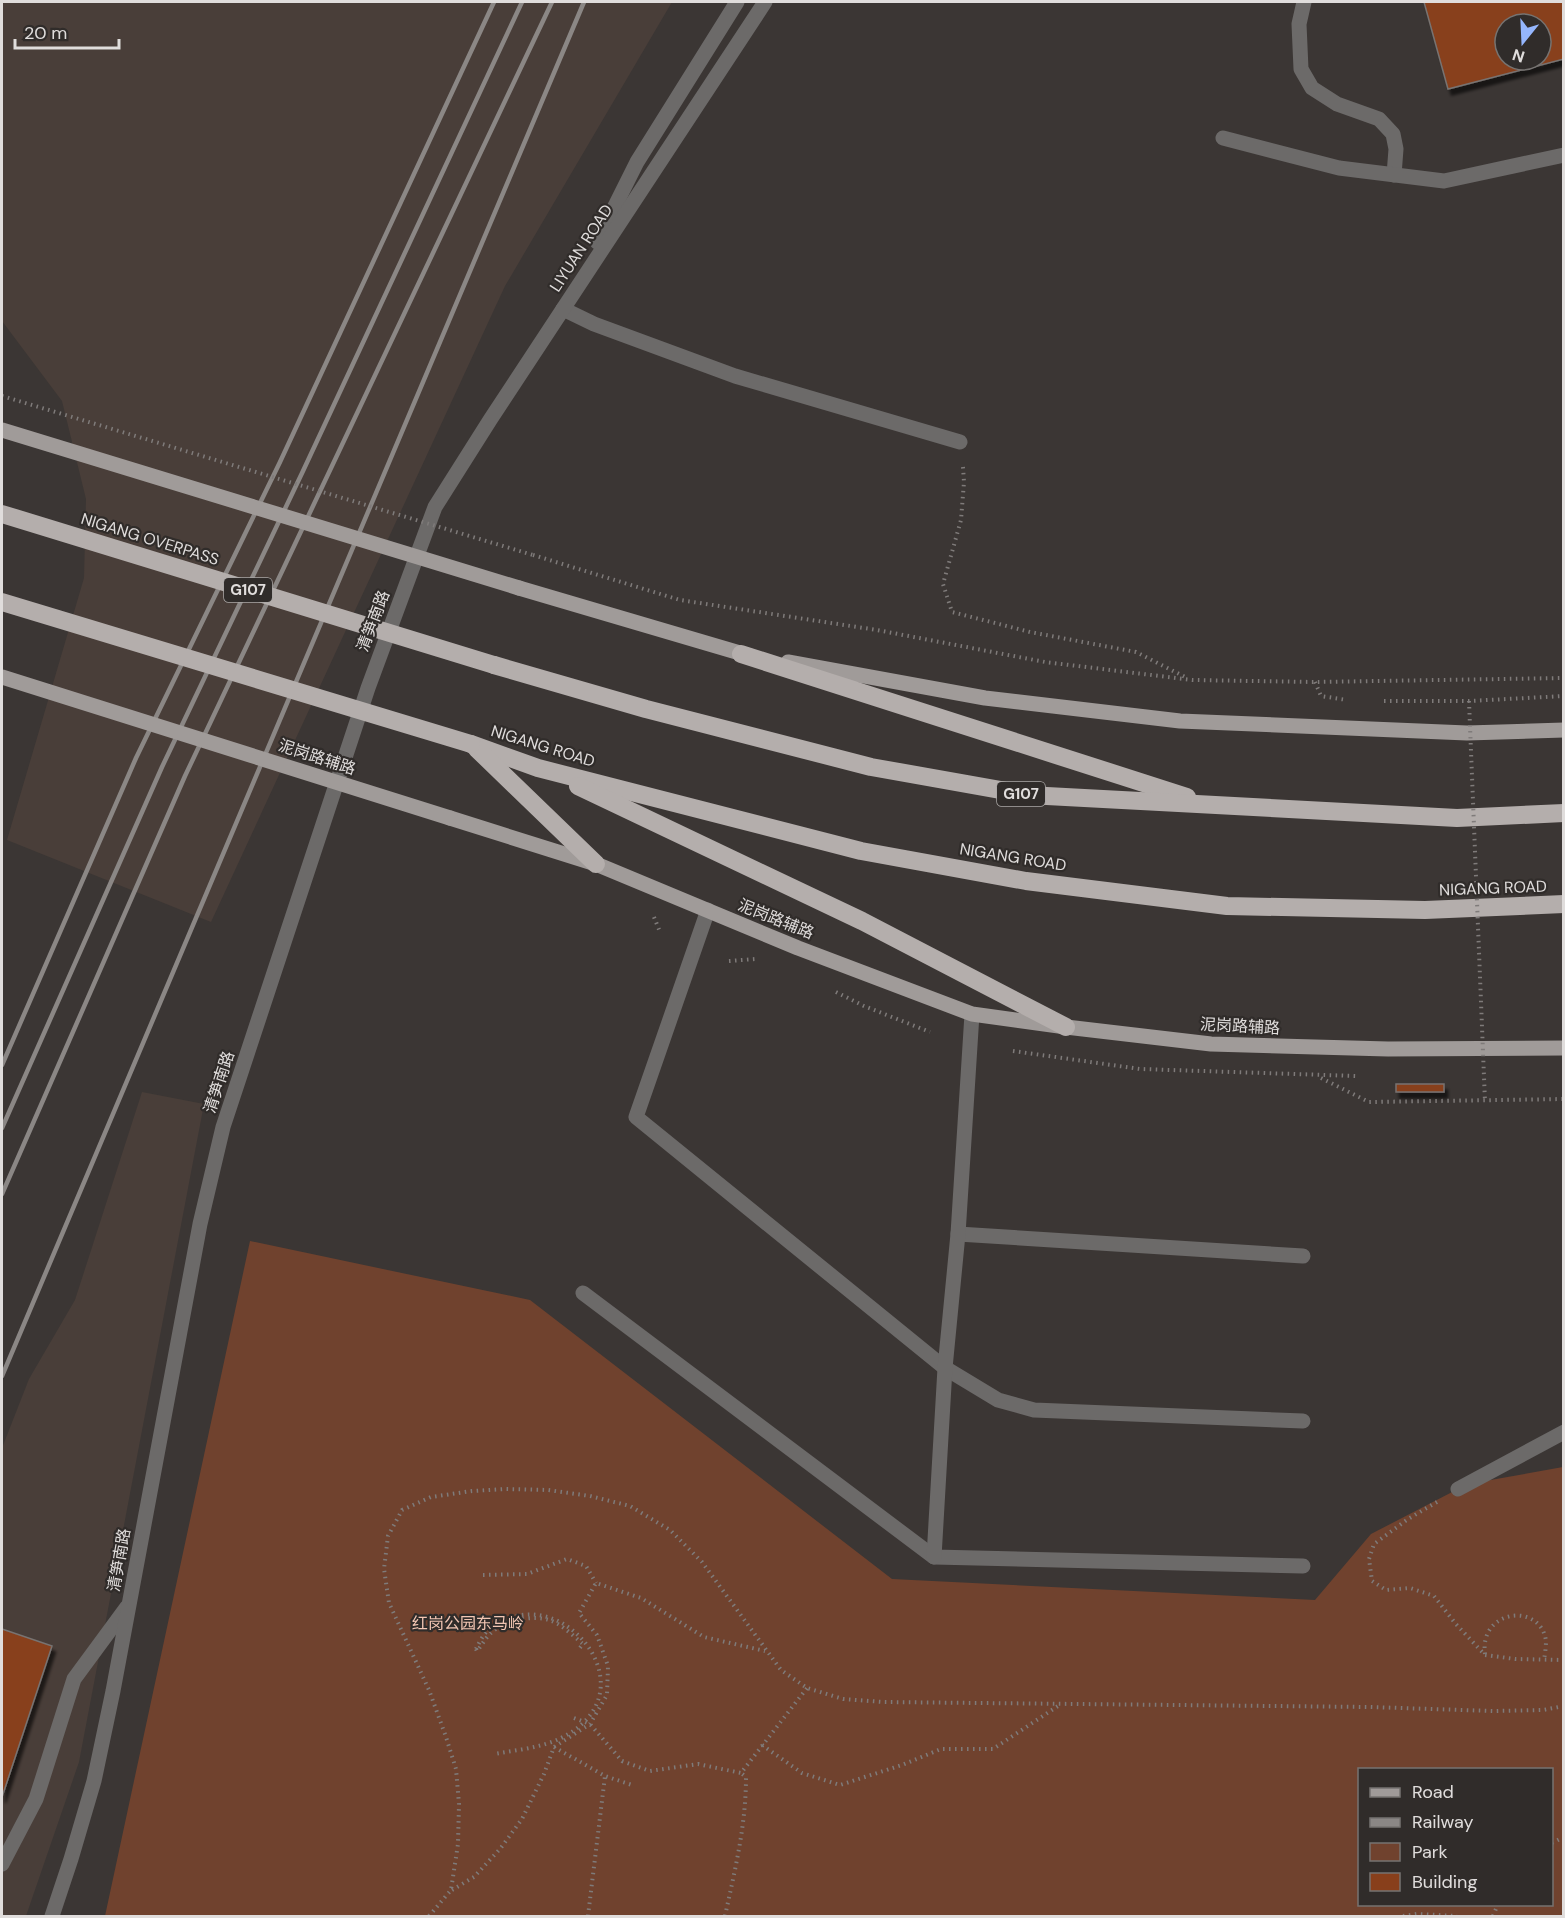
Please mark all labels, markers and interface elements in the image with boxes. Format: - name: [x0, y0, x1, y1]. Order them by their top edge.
- scale bar: [15, 12, 118, 50]
- north arrow: [1493, 12, 1553, 72]
- text: 20 m: [24, 21, 67, 45]
- text: N: [1510, 44, 1527, 68]
- street label: LIYUAN ROAD: [545, 200, 617, 296]
- street label: NIGANG OVERPASS: [78, 508, 222, 570]
- road number: G107: [224, 578, 272, 602]
- street label: 清笋南路: [352, 587, 394, 655]
- street label: NIGANG ROAD: [488, 720, 598, 772]
- street label: 泥岗路辅路: [276, 735, 358, 779]
- road number: G107: [997, 782, 1045, 806]
- street label: NIGANG ROAD: [958, 838, 1068, 876]
- street label: NIGANG ROAD: [1439, 876, 1547, 900]
- street label: 泥岗路辅路: [735, 894, 817, 944]
- street label: 泥岗路辅路: [1199, 1013, 1281, 1039]
- street label: 清笋南路: [199, 1048, 239, 1116]
- street label: 清笋南路: [103, 1527, 135, 1593]
- park label: 红岗公园东马岭: [412, 1613, 524, 1634]
- legend: [1358, 1768, 1553, 1906]
- text: Road: [1412, 1780, 1454, 1804]
- text: Railway: [1412, 1810, 1474, 1834]
- text: Park: [1412, 1840, 1448, 1864]
- text: Building: [1412, 1870, 1477, 1894]

